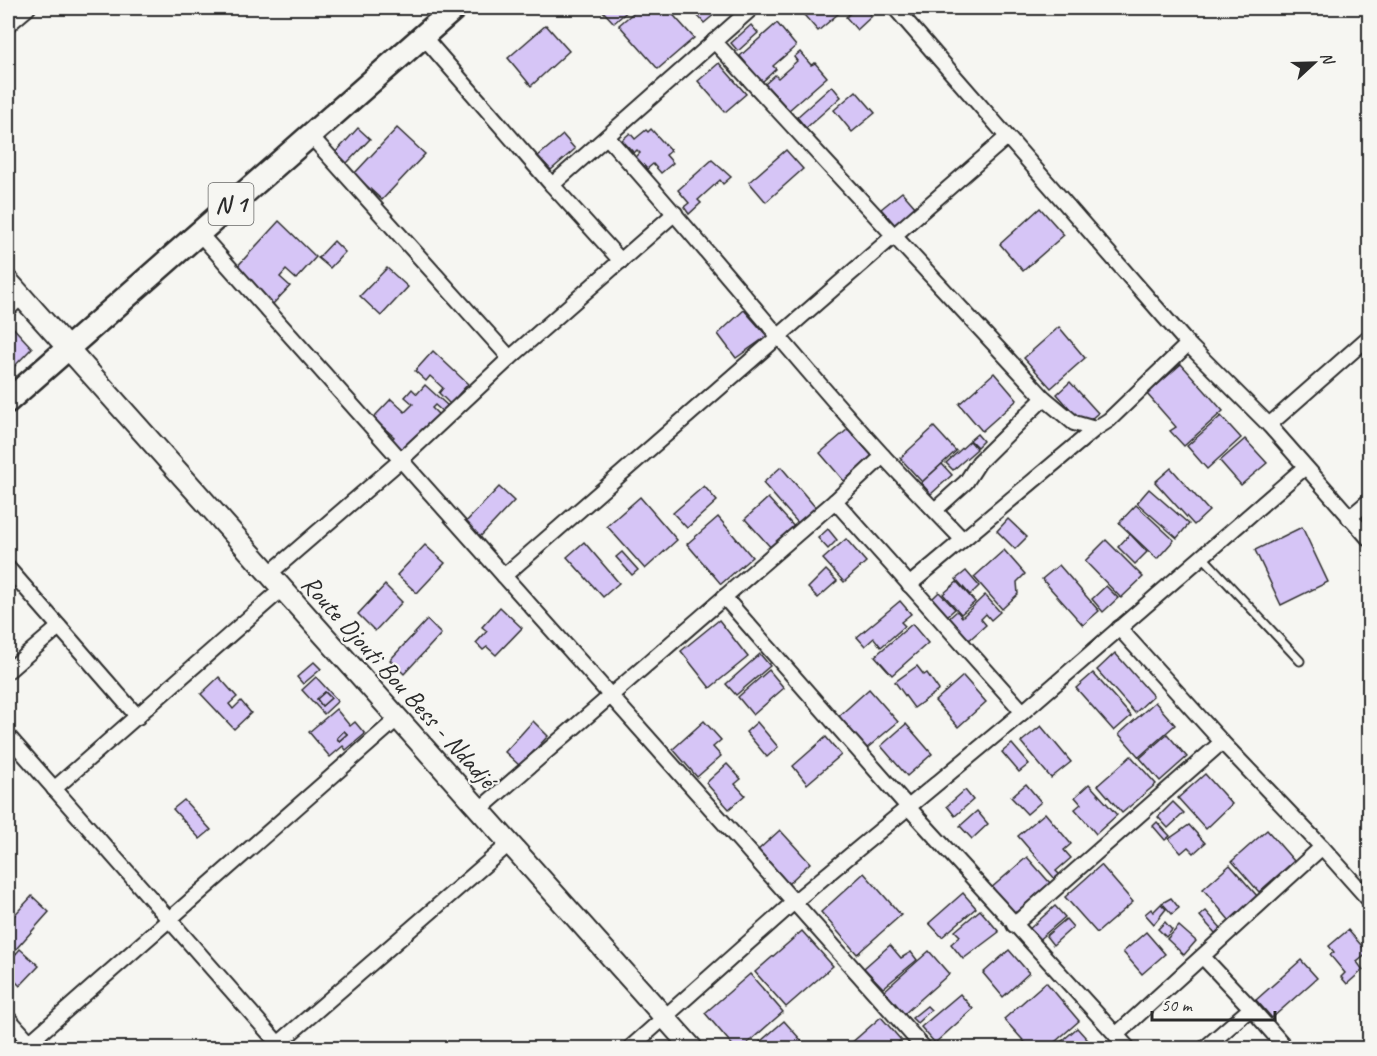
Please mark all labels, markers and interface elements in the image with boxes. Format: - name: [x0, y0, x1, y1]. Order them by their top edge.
- north arrow: [1284, 33, 1344, 93]
- text: N: [1316, 49, 1339, 69]
- road number: N 1: [208, 183, 254, 225]
- street label: Route Djouti Bou Bess - Ndadjé: [294, 568, 505, 797]
- scale bar: [1152, 984, 1275, 1022]
- text: 50 m: [1161, 994, 1194, 1016]

